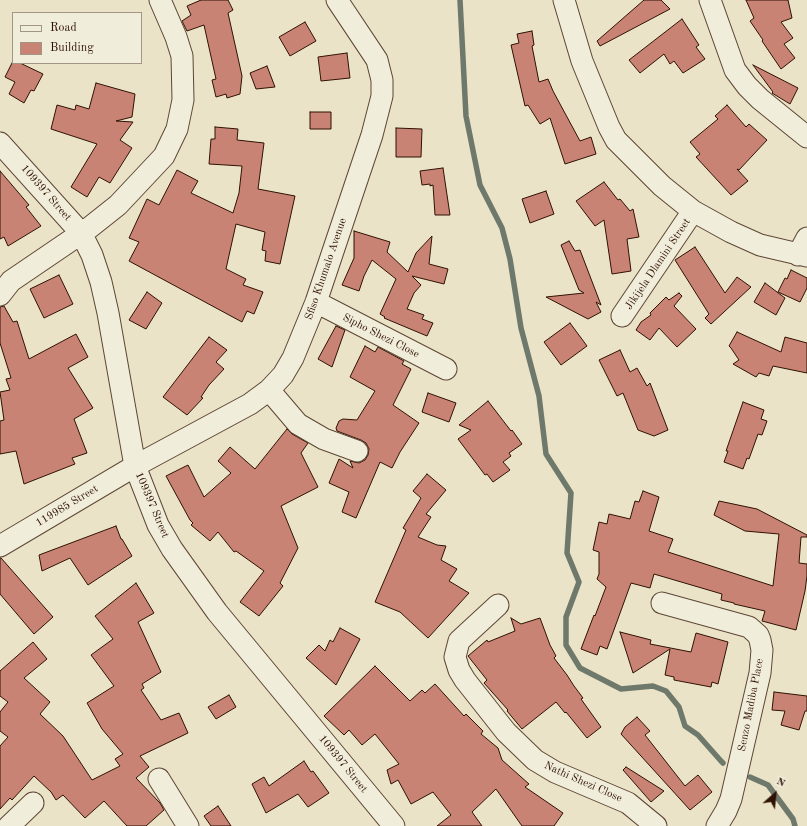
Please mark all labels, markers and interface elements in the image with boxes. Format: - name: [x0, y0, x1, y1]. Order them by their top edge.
- legend: [12, 12, 142, 64]
- text: Road: [50, 22, 77, 34]
- text: Building: [50, 42, 94, 54]
- street label: 109397 Street: [18, 162, 74, 224]
- street label: Sfiso Khumalo Avenue: [302, 216, 350, 322]
- street label: Jikijela Dlamini Street: [622, 216, 694, 312]
- street label: Sipho Shezi Close: [340, 311, 422, 361]
- street label: 109397 Street: [132, 470, 172, 540]
- street label: 119985 Street: [33, 482, 101, 530]
- street label: Senzo Madiba Place: [736, 657, 766, 753]
- street label: 109397 Street: [316, 732, 370, 796]
- street label: Nathi Shezi Close: [542, 759, 624, 805]
- north arrow: [755, 774, 795, 814]
- text: N: [774, 776, 787, 790]

